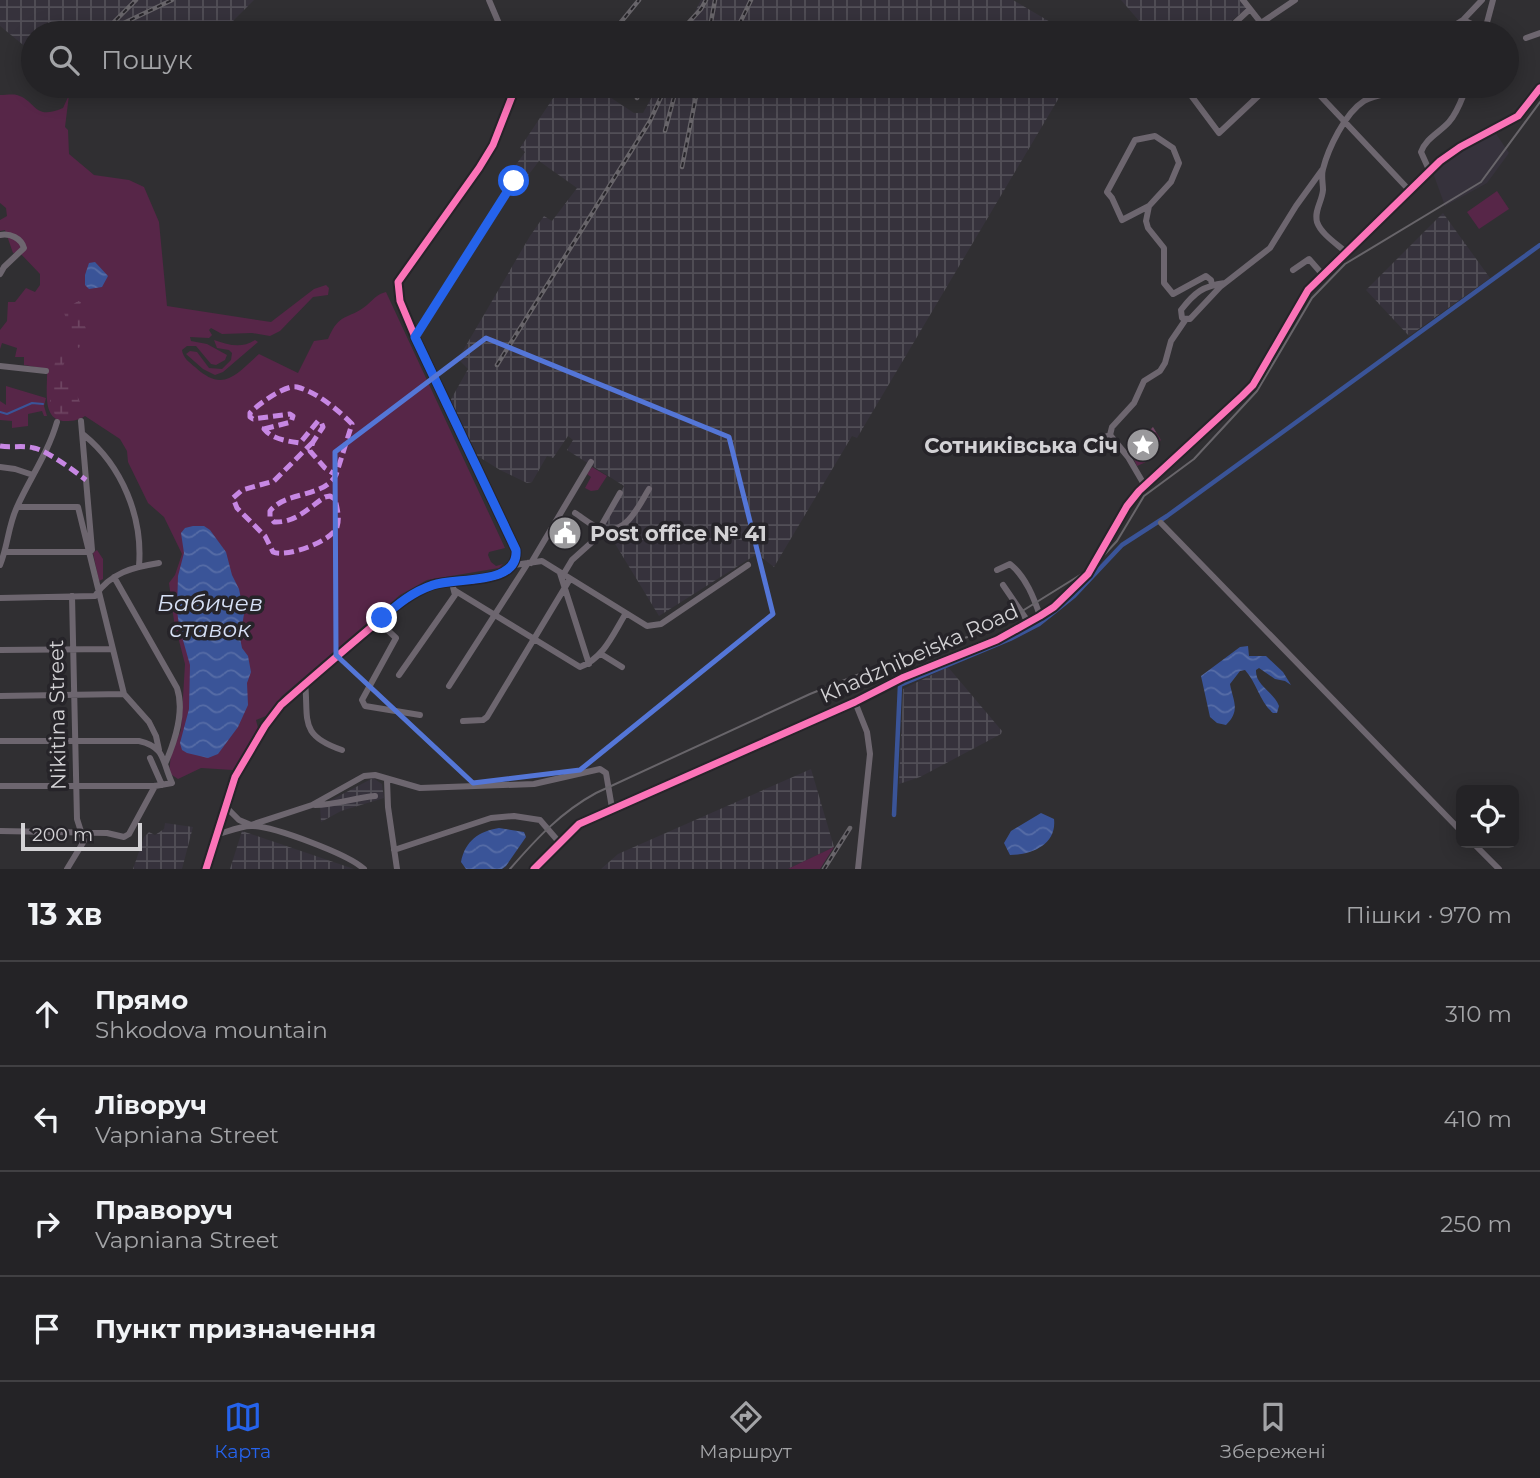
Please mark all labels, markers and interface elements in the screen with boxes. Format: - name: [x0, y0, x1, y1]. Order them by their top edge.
- search box: [21, 21, 1519, 98]
- icon: search: [45, 41, 83, 79]
- text: Пошук: [101, 44, 193, 76]
- route start: [498, 165, 529, 196]
- place icon: Сотниківська Січ: [1124, 426, 1162, 464]
- place label: Сотниківська Січ: [924, 433, 1118, 458]
- public building icon: Post office № 41: [546, 514, 584, 552]
- place label: Post office № 41: [590, 521, 767, 546]
- water label: Бабичев ставок: [157, 589, 263, 643]
- street label: Khadzhibeiska Road: [816, 598, 1022, 708]
- route end: [366, 602, 397, 633]
- street label: Nikitina Street: [43, 640, 71, 790]
- map controls: [1456, 785, 1519, 848]
- button: locate: [1456, 785, 1519, 848]
- scale bar: [21, 820, 142, 852]
- text: 200 m: [32, 823, 93, 846]
- text: 13 хв: [28, 896, 102, 933]
- text: Пішки · 970 m: [1346, 901, 1512, 929]
- text: Прямо: [95, 984, 188, 1016]
- icon: ahead: [28, 995, 66, 1033]
- text: 310 m: [1445, 1000, 1512, 1028]
- text: Shkodova mountain: [95, 1016, 328, 1044]
- text: Ліворуч: [95, 1089, 207, 1121]
- icon: left: [28, 1100, 66, 1138]
- text: 410 m: [1443, 1105, 1512, 1133]
- text: Vapniana Street: [95, 1121, 279, 1149]
- text: Праворуч: [95, 1194, 233, 1226]
- icon: right: [28, 1205, 66, 1243]
- text: 250 m: [1440, 1210, 1512, 1238]
- text: Vapniana Street: [95, 1226, 279, 1254]
- icon: arrive: [28, 1310, 66, 1348]
- text: Пункт призначення: [95, 1313, 376, 1345]
- tab: Карта: [214, 1398, 271, 1463]
- tab: Маршрут: [699, 1398, 792, 1463]
- tab: Збережені: [1220, 1398, 1326, 1463]

